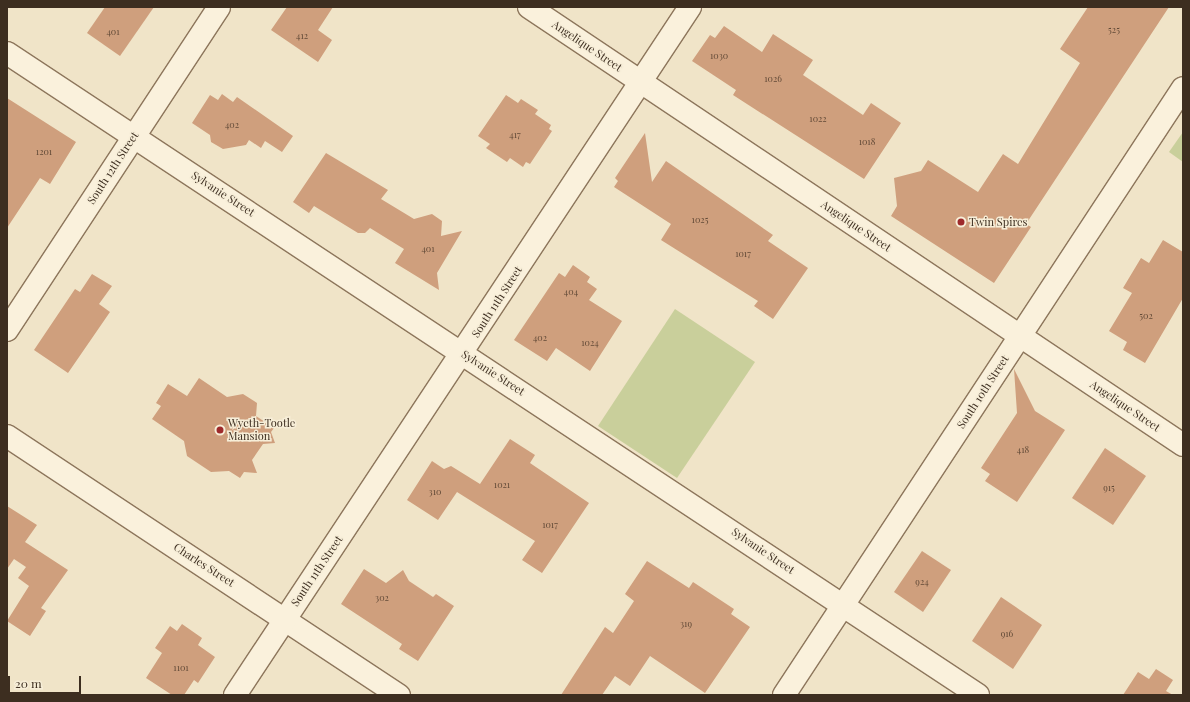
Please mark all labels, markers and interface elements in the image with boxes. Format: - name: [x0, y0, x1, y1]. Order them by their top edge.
- street label: Angelique Street: [550, 18, 624, 74]
- house number: 525: [1108, 24, 1120, 34]
- house number: 401: [106, 26, 120, 36]
- house number: 412: [296, 30, 308, 40]
- house number: 1030: [710, 50, 728, 60]
- house number: 1026: [764, 73, 782, 83]
- house number: 1022: [809, 113, 827, 123]
- house number: 402: [225, 119, 239, 129]
- street label: South 12th Street: [85, 129, 141, 207]
- house number: 417: [509, 129, 521, 139]
- house number: 1018: [859, 136, 875, 146]
- house number: 1201: [36, 146, 52, 156]
- street label: Sylvanie Street: [189, 169, 257, 219]
- street label: Angelique Street: [819, 198, 893, 254]
- house number: 1025: [692, 214, 708, 224]
- place label: Twin Spires: [969, 215, 1028, 229]
- marker: Twin Spires: [956, 217, 966, 227]
- house number: 401: [421, 243, 435, 253]
- house number: 1017: [735, 248, 751, 258]
- street label: South 11th Street: [469, 264, 525, 340]
- house number: 404: [564, 286, 578, 296]
- house number: 502: [1139, 310, 1153, 320]
- house number: 402: [533, 332, 547, 342]
- house number: 1024: [581, 337, 599, 347]
- street label: Sylvanie Street: [459, 348, 527, 398]
- street label: South 10th Street: [954, 353, 1012, 431]
- street label: Angelique Street: [1088, 378, 1162, 434]
- place label: Wyeth-Tootle Mansion: [228, 417, 295, 443]
- marker: Wyeth-Tootle Mansion: [215, 425, 225, 435]
- house number: 418: [1017, 444, 1029, 454]
- house number: 1021: [494, 479, 510, 489]
- house number: 915: [1103, 482, 1115, 492]
- house number: 310: [429, 486, 441, 496]
- house number: 1017: [542, 519, 558, 529]
- street label: Sylvanie Street: [729, 525, 797, 577]
- street label: South 11th Street: [289, 533, 345, 609]
- street label: Charles Street: [171, 540, 237, 590]
- house number: 924: [915, 576, 929, 586]
- house number: 302: [375, 592, 389, 602]
- house number: 319: [680, 618, 692, 628]
- house number: 916: [1001, 628, 1013, 638]
- house number: 1101: [173, 662, 189, 672]
- scale bar: [10, 668, 83, 694]
- text: 20 m: [15, 675, 42, 691]

